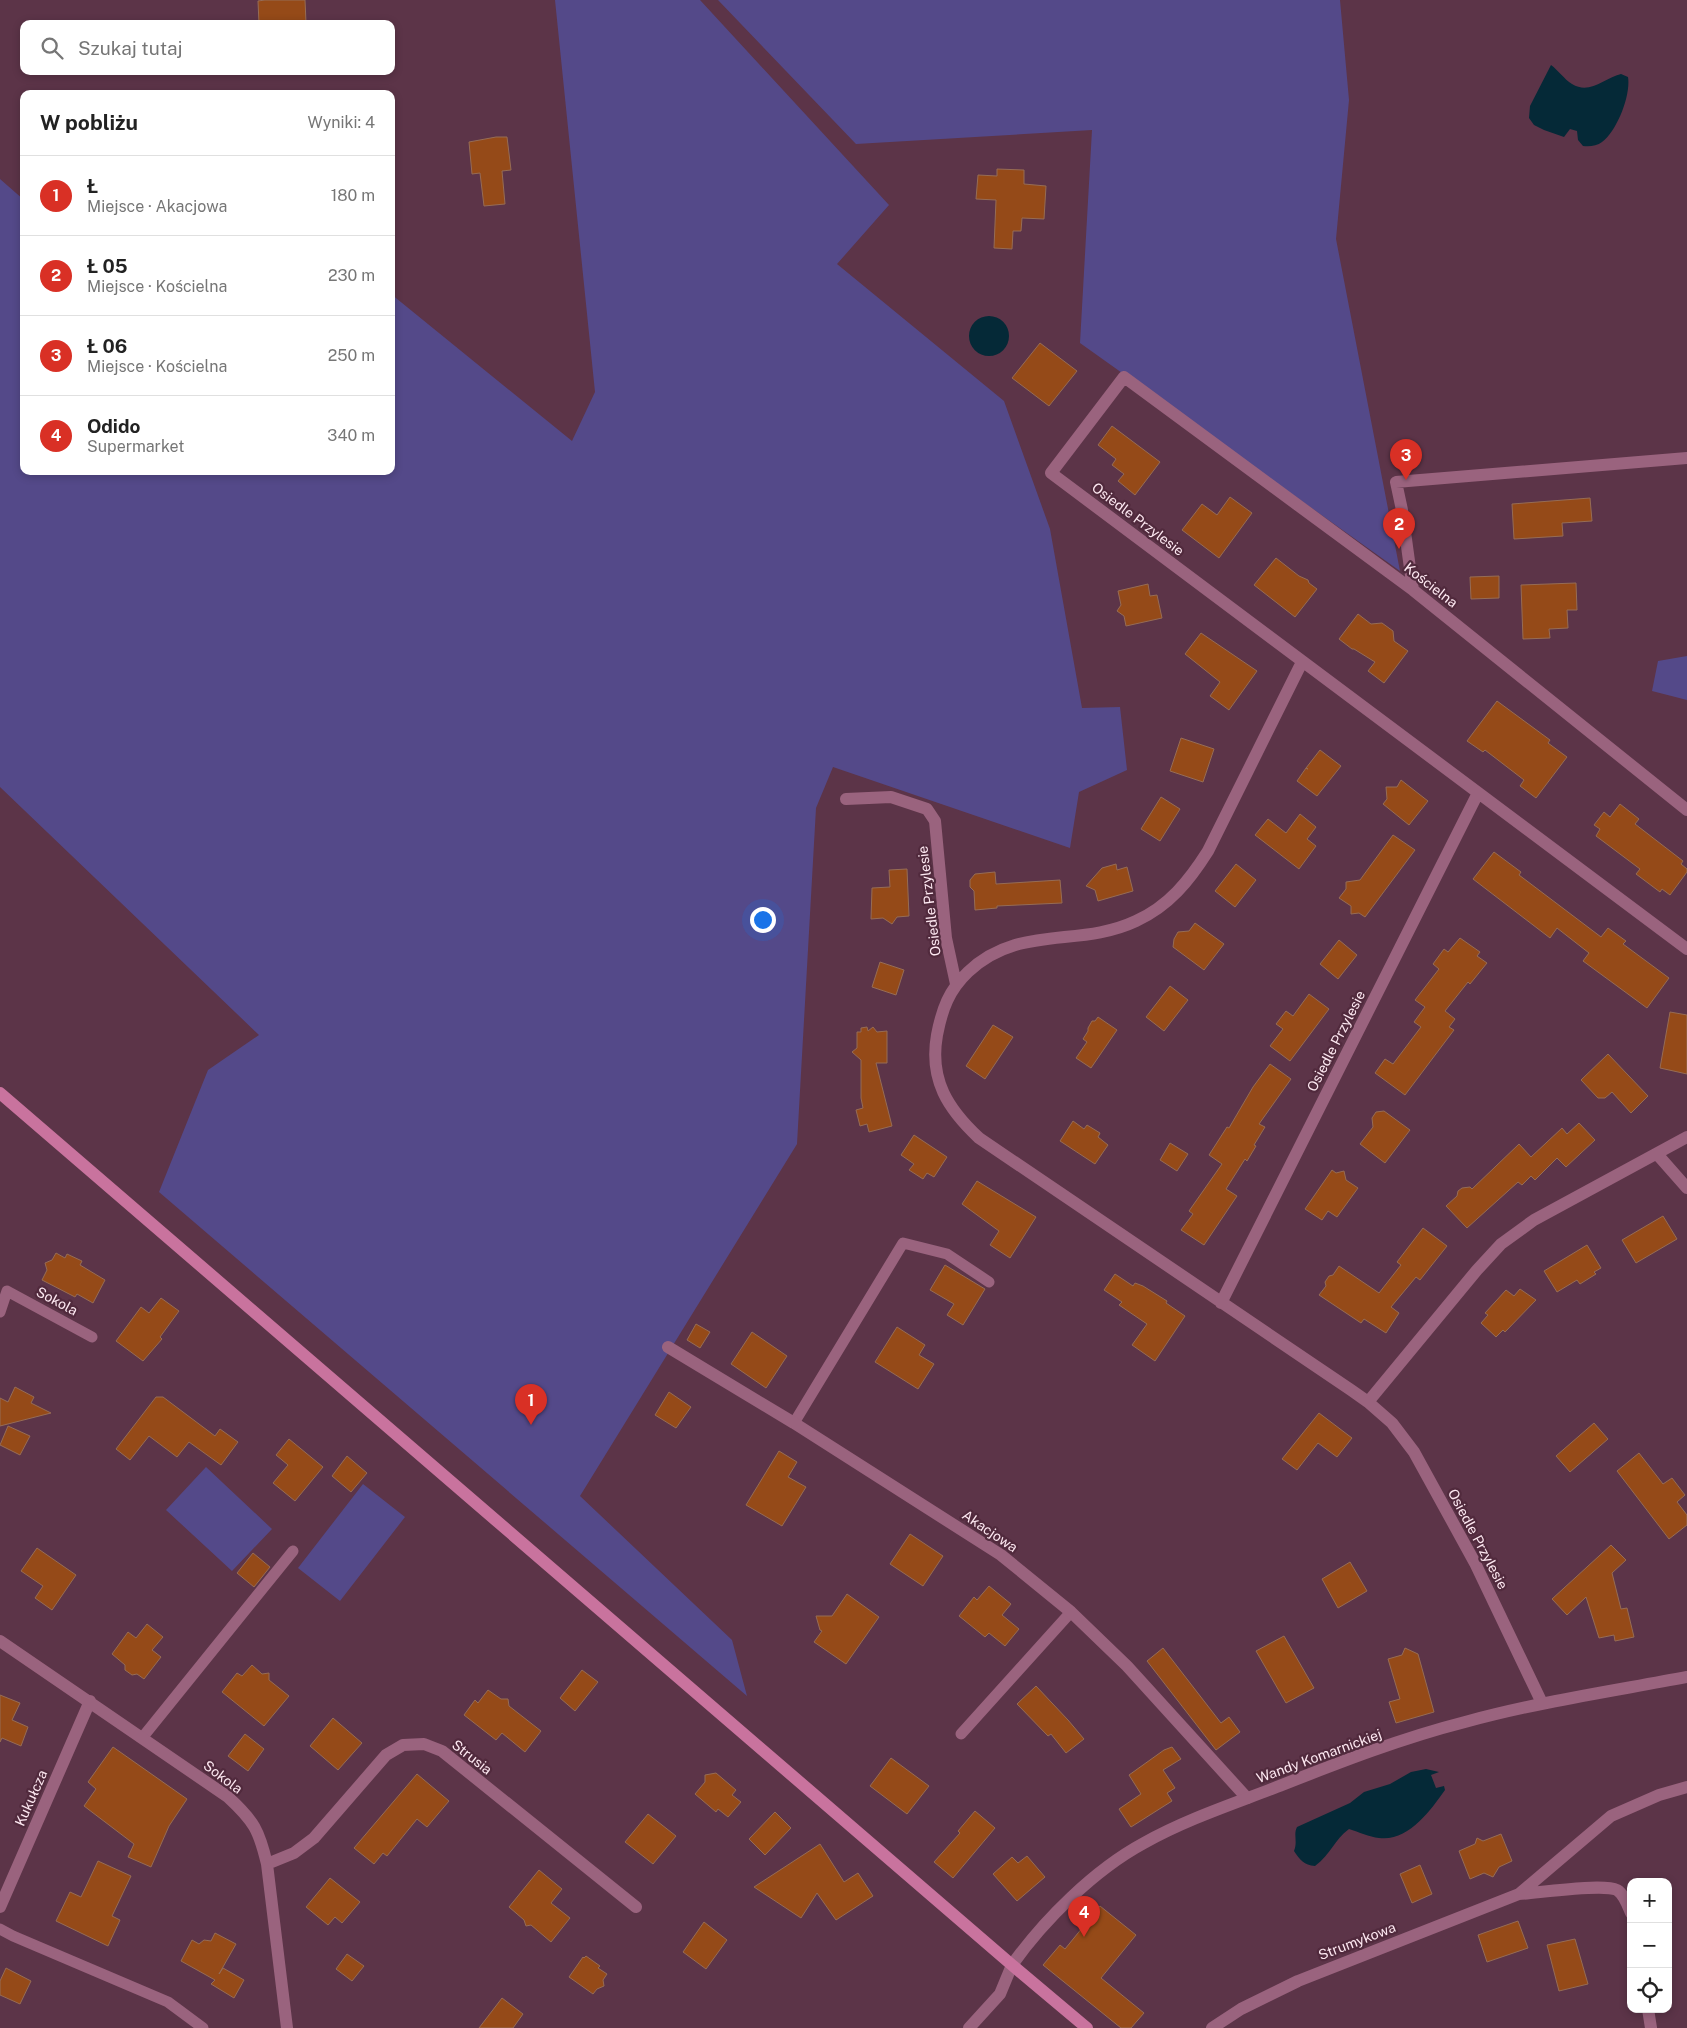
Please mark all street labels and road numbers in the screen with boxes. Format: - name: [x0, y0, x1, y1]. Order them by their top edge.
- street label: Osiedle Przylesie: [1089, 479, 1187, 559]
- street label: Kościelna: [1401, 559, 1461, 611]
- street label: Osiedle Przylesie: [914, 845, 944, 957]
- street label: Osiedle Przylesie: [1304, 988, 1368, 1094]
- street label: Sokola: [34, 1283, 80, 1319]
- street label: Osiedle Przylesie: [1445, 1486, 1511, 1592]
- street label: Akacjowa: [959, 1507, 1021, 1555]
- street label: Wandy Komarnickiej: [1254, 1726, 1384, 1786]
- street label: Strusia: [449, 1736, 495, 1778]
- street label: Sokola: [200, 1757, 246, 1797]
- street label: Kukułcza: [12, 1767, 50, 1829]
- street label: Strumykowa: [1316, 1919, 1398, 1963]

